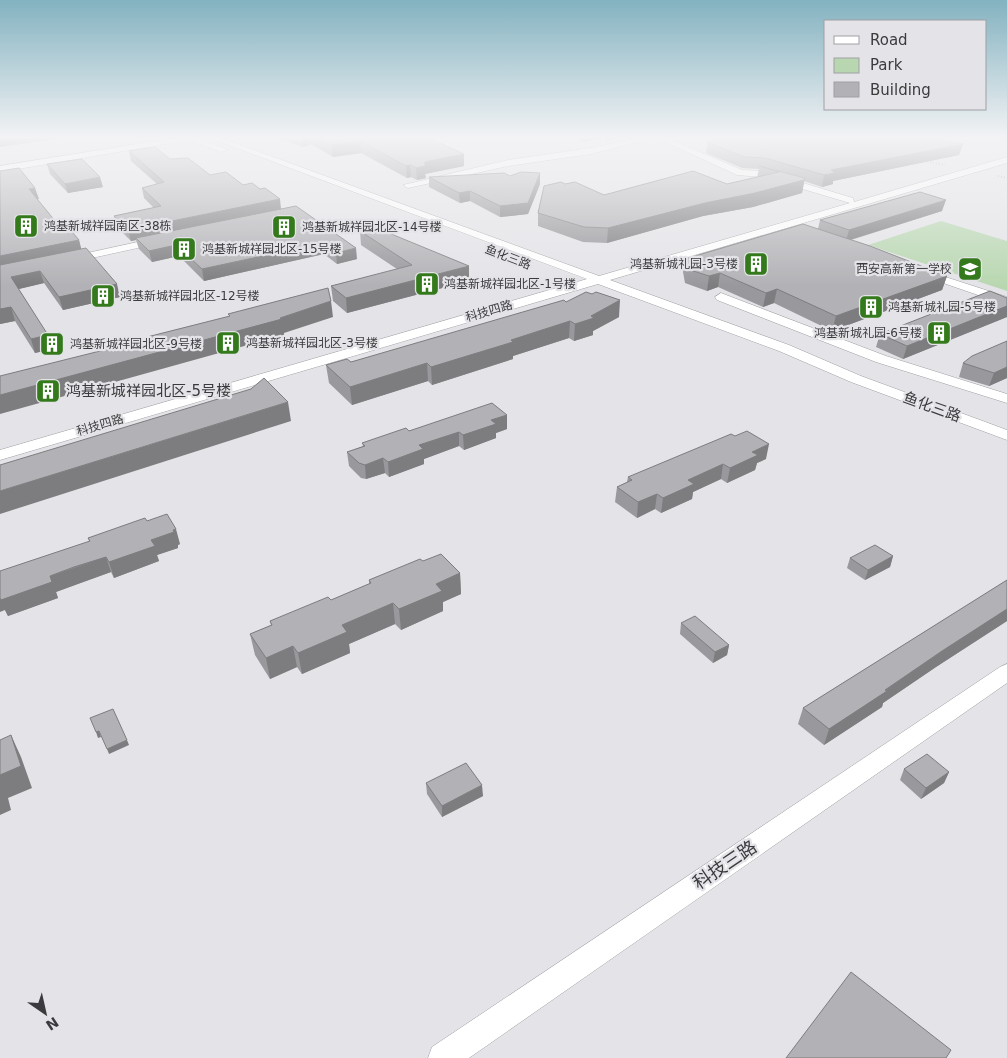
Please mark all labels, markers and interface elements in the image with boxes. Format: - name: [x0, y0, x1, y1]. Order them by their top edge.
- legend: [824, 20, 987, 110]
- text: Road: [870, 31, 908, 49]
- text: Park: [870, 56, 903, 74]
- text: Building: [870, 81, 931, 99]
- building icon: 鸿基新城祥园南区-38栋: [13, 213, 39, 239]
- building icon: 鸿基新城祥园北区-14号楼: [271, 214, 297, 240]
- place label: 鸿基新城祥园南区-38栋: [44, 219, 172, 233]
- place label: 鸿基新城祥园北区-14号楼: [302, 220, 442, 234]
- building icon: 鸿基新城祥园北区-15号楼: [171, 236, 197, 262]
- place label: 鸿基新城祥园北区-15号楼: [202, 242, 342, 256]
- street label: 鱼化三路: [483, 242, 533, 272]
- building icon: 鸿基新城礼园-3号楼: [743, 251, 769, 277]
- school or university icon: 西安高新第一学校: [957, 256, 983, 282]
- place label: 鸿基新城礼园-3号楼: [630, 257, 738, 271]
- place label: 西安高新第一学校: [856, 262, 952, 276]
- building icon: 鸿基新城祥园北区-1号楼: [414, 271, 440, 297]
- place label: 鸿基新城祥园北区-1号楼: [444, 277, 576, 291]
- building icon: 鸿基新城祥园北区-12号楼: [90, 283, 116, 309]
- place label: 鸿基新城祥园北区-12号楼: [120, 289, 260, 303]
- building icon: 鸿基新城礼园-5号楼: [858, 294, 884, 320]
- street label: 科技四路: [464, 298, 514, 324]
- place label: 鸿基新城礼园-5号楼: [888, 300, 996, 314]
- building icon: 鸿基新城礼园-6号楼: [926, 320, 952, 346]
- place label: 鸿基新城礼园-6号楼: [814, 326, 922, 340]
- building icon: 鸿基新城祥园北区-3号楼: [215, 330, 241, 356]
- building icon: 鸿基新城祥园北区-9号楼: [39, 331, 65, 357]
- place label: 鸿基新城祥园北区-3号楼: [246, 336, 378, 350]
- place label: 鸿基新城祥园北区-9号楼: [70, 337, 202, 351]
- building icon: 鸿基新城祥园北区-5号楼: [35, 378, 61, 404]
- place label: 鸿基新城祥园北区-5号楼: [66, 382, 231, 400]
- street label: 鱼化三路: [901, 388, 963, 426]
- street label: 科技四路: [75, 412, 125, 438]
- street label: 科技三路: [689, 836, 760, 893]
- north arrow: [20, 988, 70, 1038]
- text: N: [43, 1014, 62, 1034]

